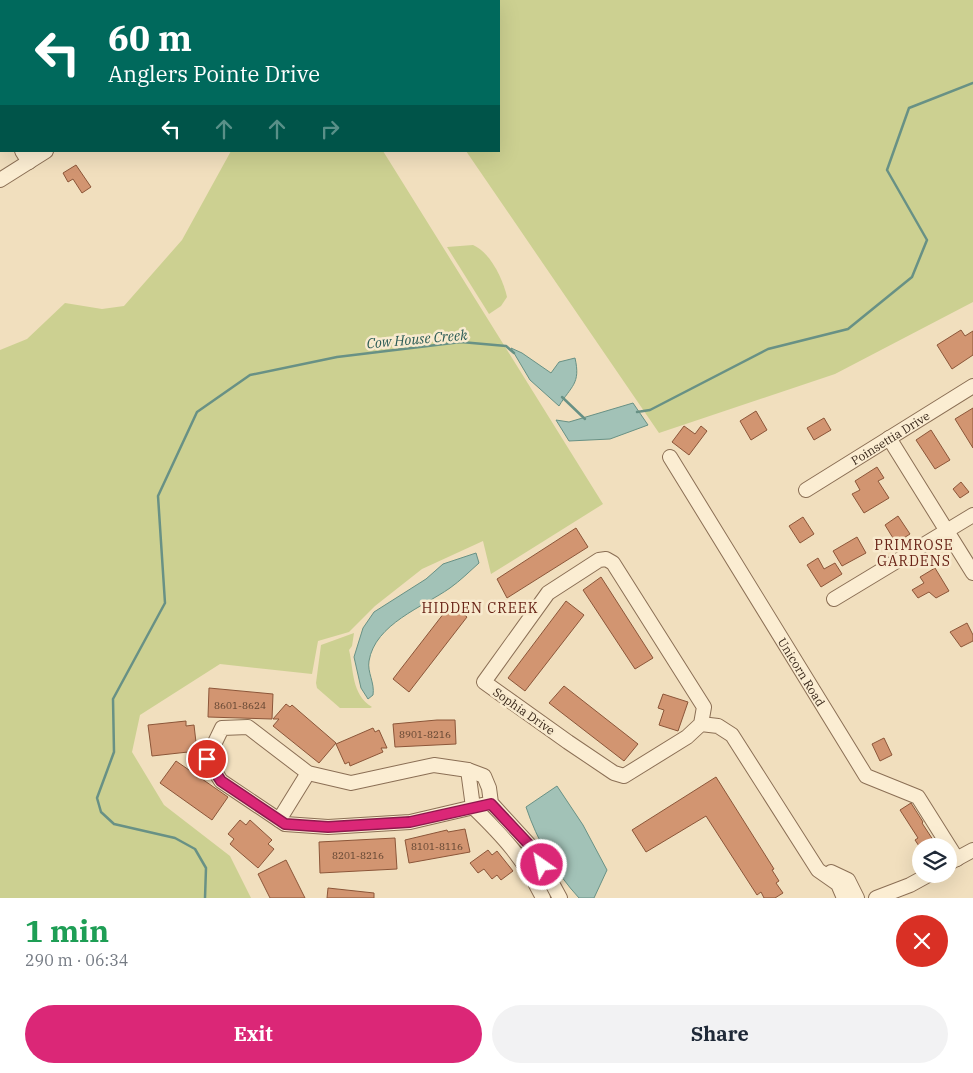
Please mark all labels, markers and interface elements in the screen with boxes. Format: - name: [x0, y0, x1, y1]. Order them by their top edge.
- text: 60 m: [108, 15, 192, 61]
- icon: left: [25, 20, 90, 85]
- text: Anglers Pointe Drive: [108, 59, 320, 88]
- icon: left: [157, 115, 185, 143]
- icon: ahead: [210, 115, 238, 143]
- icon: ahead: [263, 115, 291, 143]
- icon: right: [316, 115, 344, 143]
- water label: Cow House Creek: [366, 326, 469, 352]
- street label: Poinsettia Drive: [848, 408, 932, 468]
- district label: PRIMROSE GARDENS: [874, 536, 954, 570]
- district label: HIDDEN CREEK: [421, 599, 539, 617]
- street label: Unicorn Road: [775, 635, 829, 709]
- street label: Sophia Drive: [490, 684, 558, 738]
- house number: 8601-8624: [214, 699, 266, 712]
- house number: 8901-8216: [399, 728, 451, 741]
- pin: [186, 738, 228, 780]
- icon: arrive: [193, 745, 221, 773]
- position arrow: [515, 838, 567, 890]
- map controls: [912, 838, 957, 883]
- button: layers: [912, 838, 957, 883]
- house number: 8101-8116: [411, 840, 463, 853]
- house number: 8201-8216: [332, 849, 384, 862]
- text: 1 min: [25, 911, 109, 950]
- button: close: [896, 915, 948, 967]
- text: 290 m · 06:34: [25, 950, 128, 970]
- button: Exit: [25, 1005, 482, 1063]
- button: Share: [492, 1005, 948, 1063]

